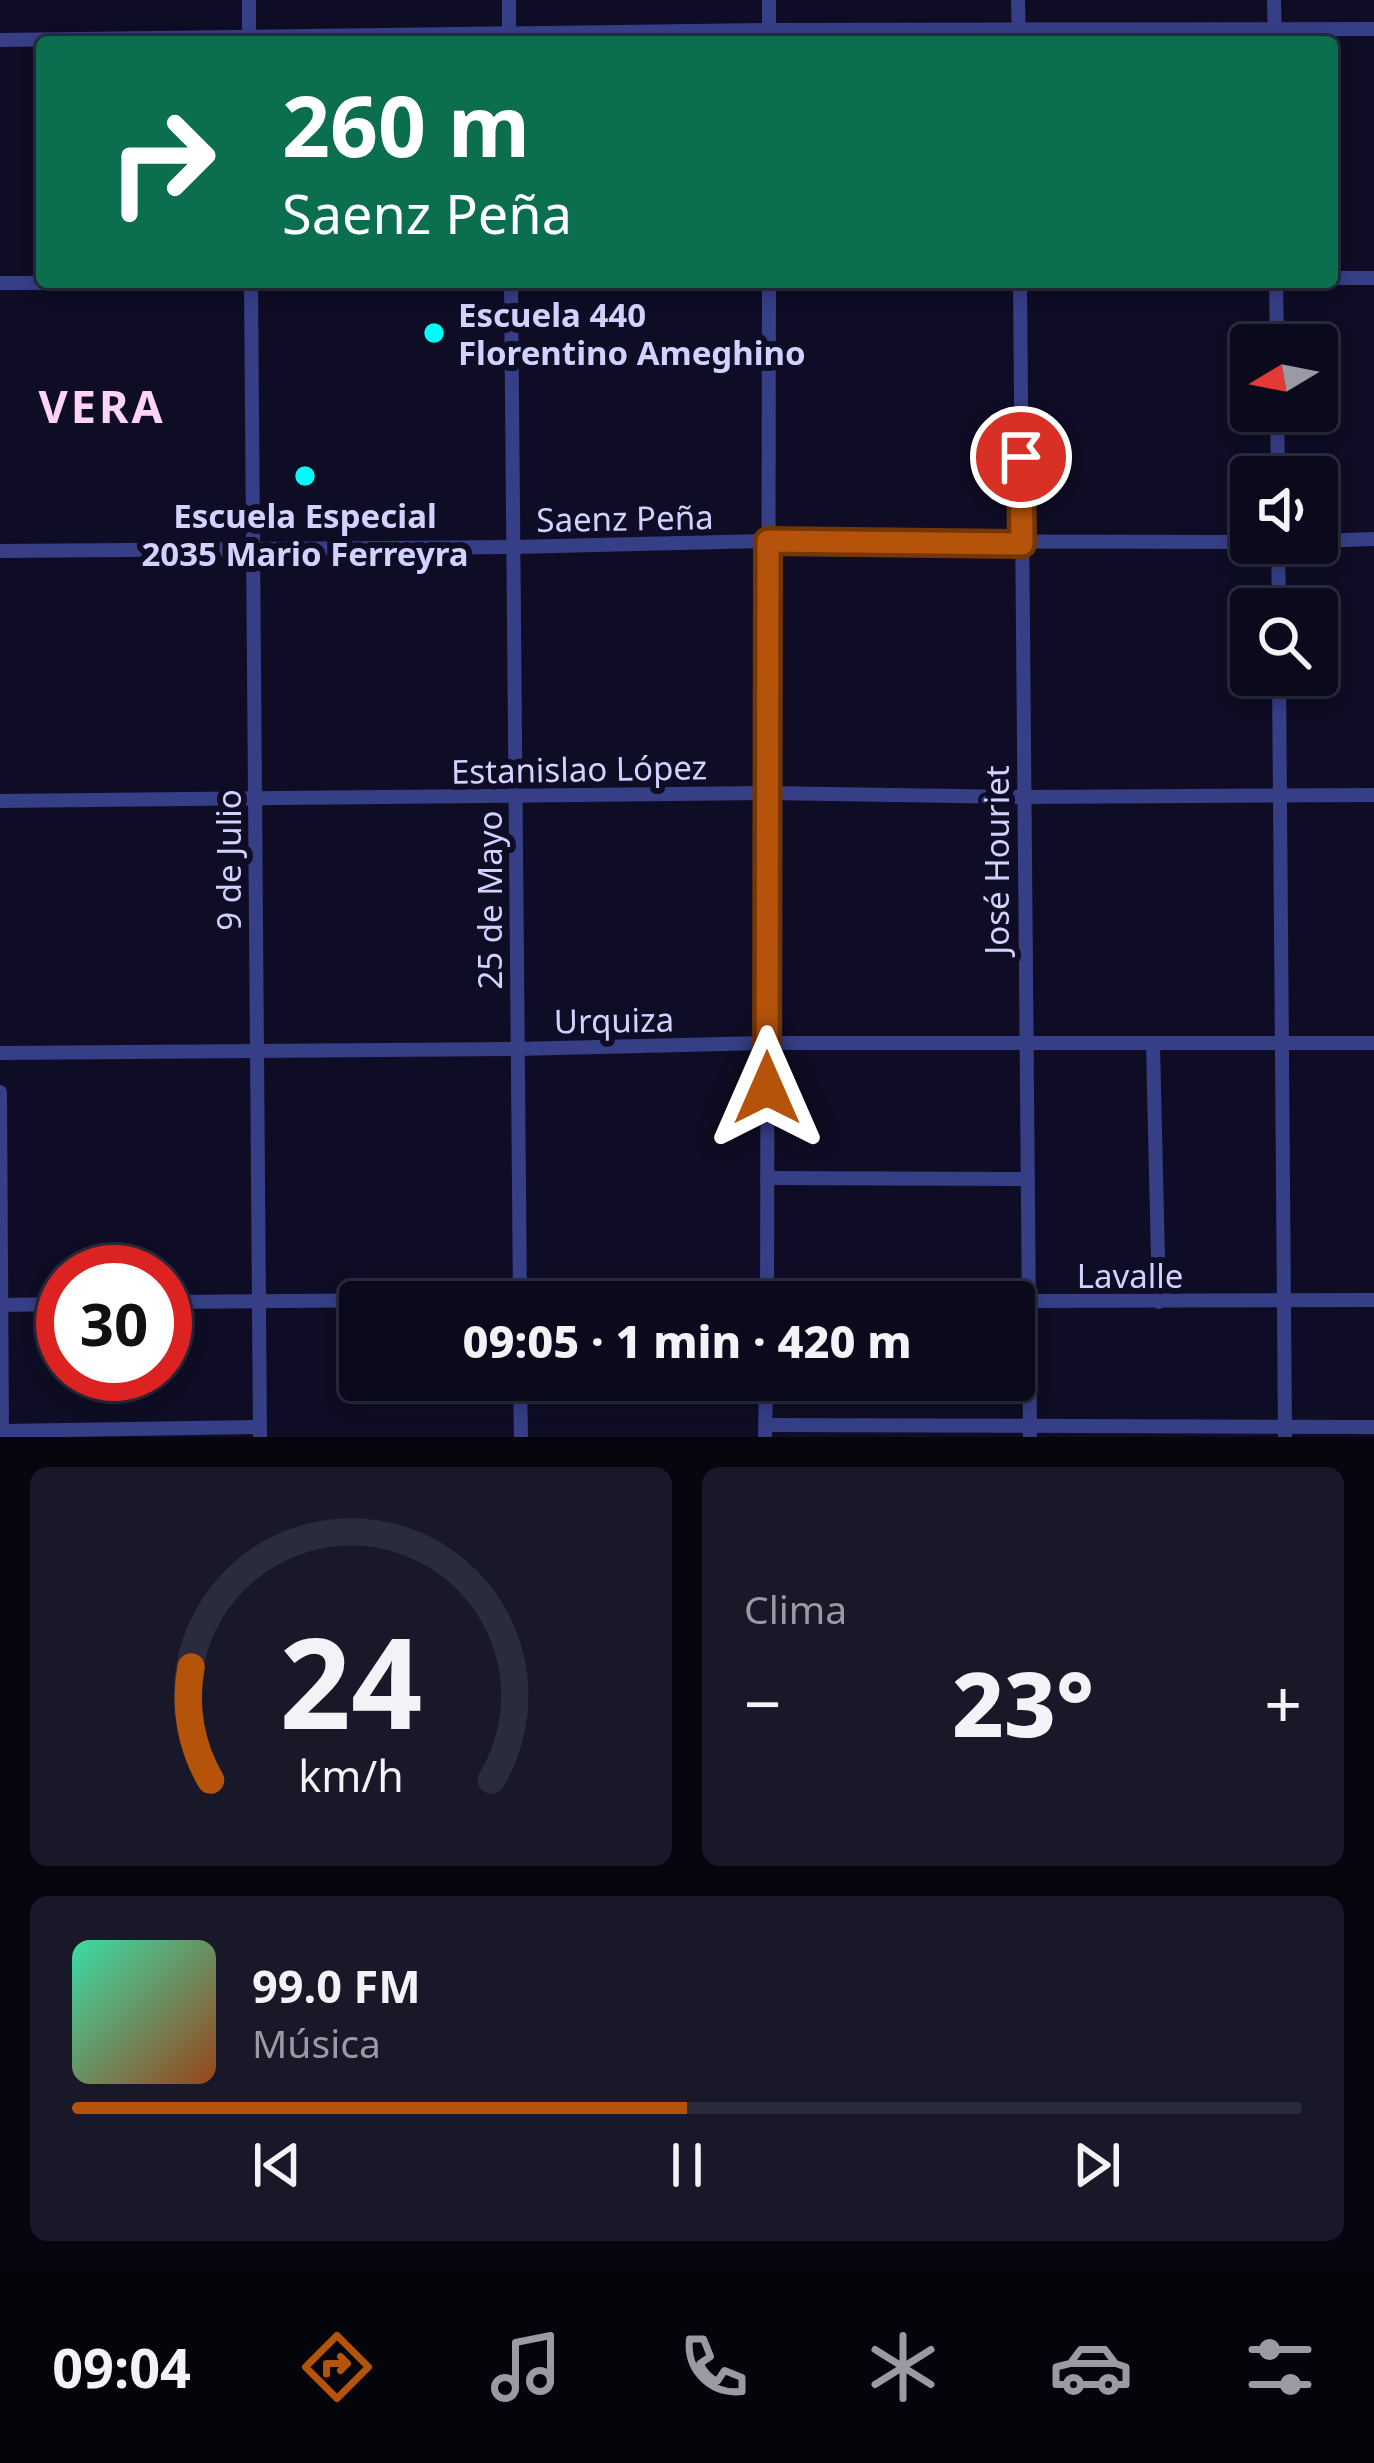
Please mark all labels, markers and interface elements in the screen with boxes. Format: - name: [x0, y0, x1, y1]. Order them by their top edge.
- text: 260 m: [282, 67, 530, 182]
- icon: right: [84, 84, 240, 240]
- text: Saenz Peña: [282, 176, 572, 250]
- place label: Escuela 440 Florentino Ameghino: [458, 292, 806, 375]
- marker: Escuela 440 Florentino Ameghino: [421, 320, 447, 346]
- north arrow: [1230, 324, 1338, 432]
- map controls: [1230, 324, 1338, 696]
- district label: VERA: [38, 375, 166, 436]
- pin: [970, 406, 1072, 508]
- icon: arrive: [988, 424, 1054, 490]
- button: sound: [1230, 456, 1338, 564]
- marker: Escuela Especial 2035 Mario Ferreyra: [292, 463, 318, 489]
- place label: Escuela Especial 2035 Mario Ferreyra: [141, 493, 469, 576]
- street label: Saenz Peña: [536, 494, 714, 542]
- button: search: [1230, 588, 1338, 696]
- street label: Estanislao López: [451, 744, 707, 794]
- street label: José Houriet: [974, 765, 1019, 958]
- street label: 9 de Julio: [206, 789, 251, 931]
- street label: 25 de Mayo: [467, 810, 512, 990]
- street label: Urquiza: [553, 996, 675, 1044]
- position arrow: [704, 1025, 830, 1151]
- speed limit sign: 30: [36, 1245, 192, 1401]
- street label: Lavalle: [1077, 1253, 1183, 1298]
- text: 09:05 · 1 min · 420 m: [462, 1310, 912, 1371]
- text: Clima: [744, 1582, 847, 1635]
- text: 24: [280, 1596, 422, 1766]
- text: 23°: [952, 1641, 1094, 1763]
- text: −: [744, 1657, 782, 1747]
- text: +: [1264, 1657, 1302, 1747]
- text: km/h: [298, 1745, 404, 1804]
- text: 99.0 FM: [252, 1955, 421, 2016]
- text: Música: [252, 2016, 381, 2069]
- icon: previous: [244, 2132, 310, 2198]
- icon: pause: [654, 2132, 720, 2198]
- icon: next: [1064, 2132, 1130, 2198]
- icon: directions: [295, 2325, 379, 2409]
- icon: music: [484, 2325, 568, 2409]
- icon: phone: [672, 2325, 756, 2409]
- icon: climate: [861, 2325, 945, 2409]
- icon: car: [1049, 2325, 1133, 2409]
- icon: filters: [1238, 2325, 1322, 2409]
- text: 09:04: [52, 2330, 191, 2404]

